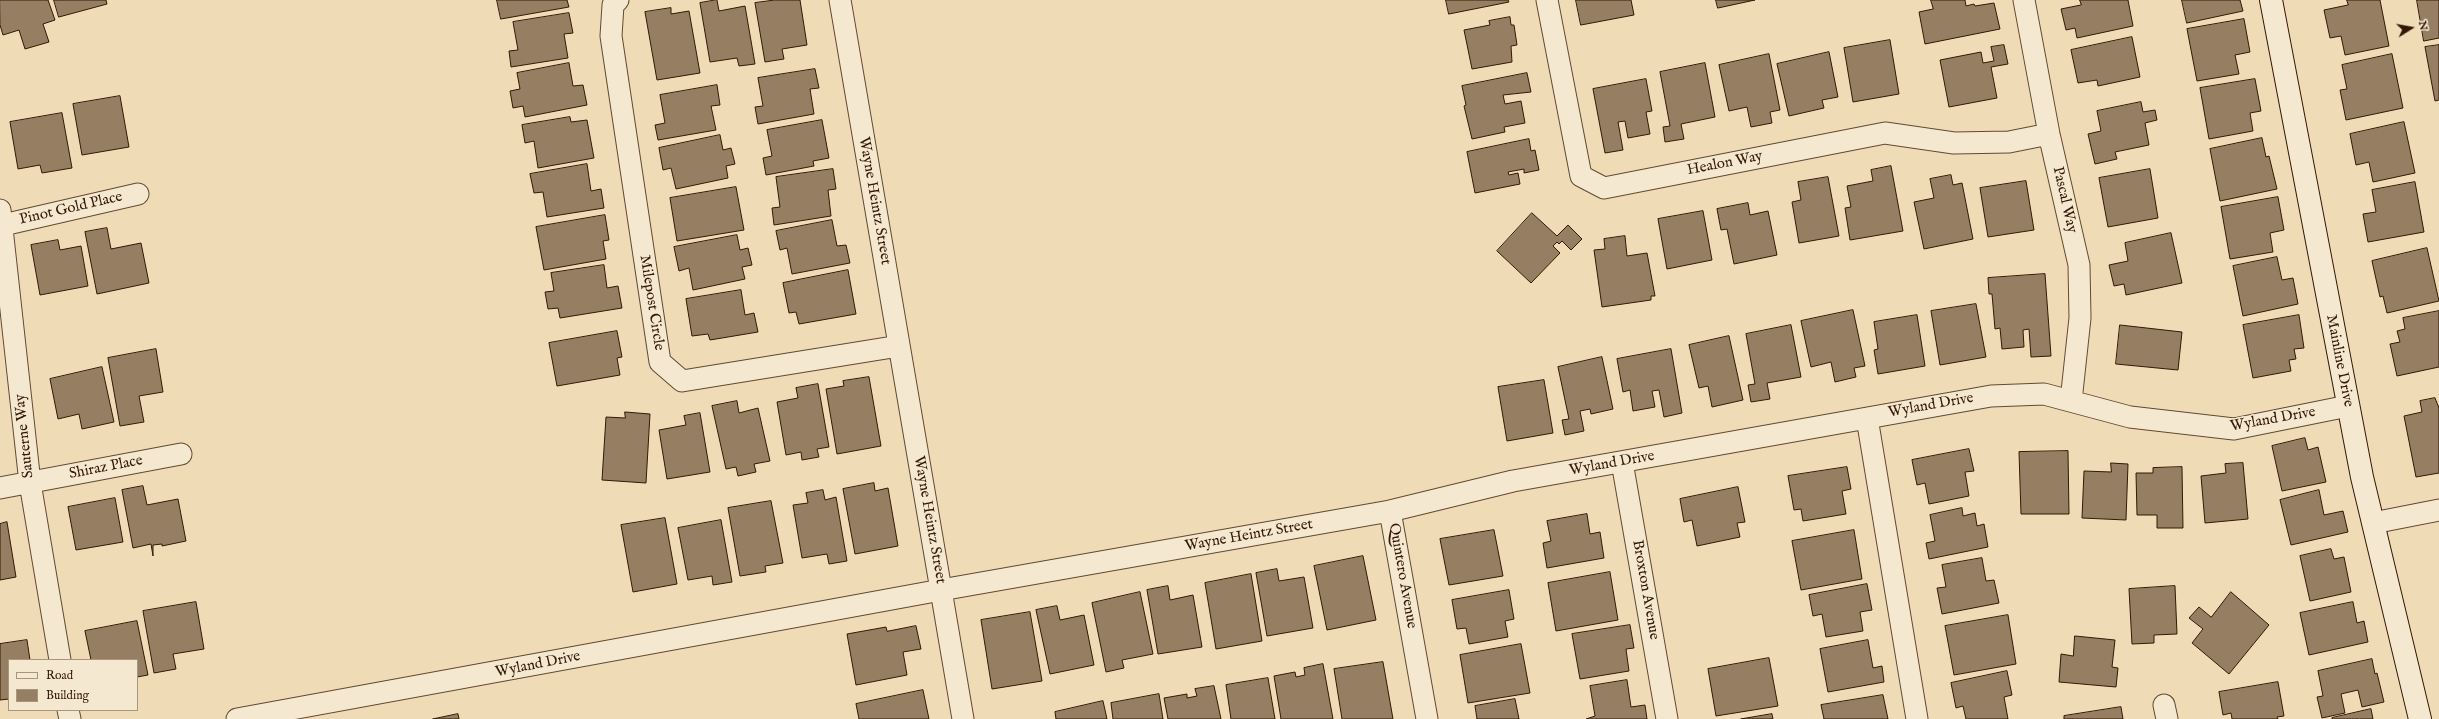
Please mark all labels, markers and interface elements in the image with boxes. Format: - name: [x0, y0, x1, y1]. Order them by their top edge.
- north arrow: [2391, 8, 2431, 48]
- text: N: [2415, 20, 2431, 32]
- street label: Wayne Heintz Street: [854, 136, 894, 266]
- street label: Healon Way: [1686, 148, 1764, 180]
- street label: Pascal Way: [2048, 165, 2080, 235]
- street label: Pinot Gold Place: [18, 188, 124, 230]
- street label: Milepost Circle: [635, 254, 667, 352]
- street label: Mainline Drive: [2321, 313, 2357, 409]
- street label: Wyland Drive: [1887, 390, 1975, 422]
- street label: Sauterne Way: [12, 393, 38, 479]
- street label: Wyland Drive: [2229, 404, 2317, 436]
- street label: Wyland Drive: [1568, 448, 1656, 480]
- street label: Shiraz Place: [68, 452, 144, 484]
- street label: Wayne Heintz Street: [909, 455, 949, 585]
- street label: Wayne Heintz Street: [1184, 516, 1314, 556]
- street label: Quintero Avenue: [1384, 522, 1420, 630]
- street label: Broxton Avenue: [1627, 539, 1663, 641]
- street label: Wyland Drive: [494, 648, 582, 682]
- legend: [8, 659, 138, 711]
- text: Road: [46, 668, 73, 683]
- text: Building: [46, 688, 89, 703]

